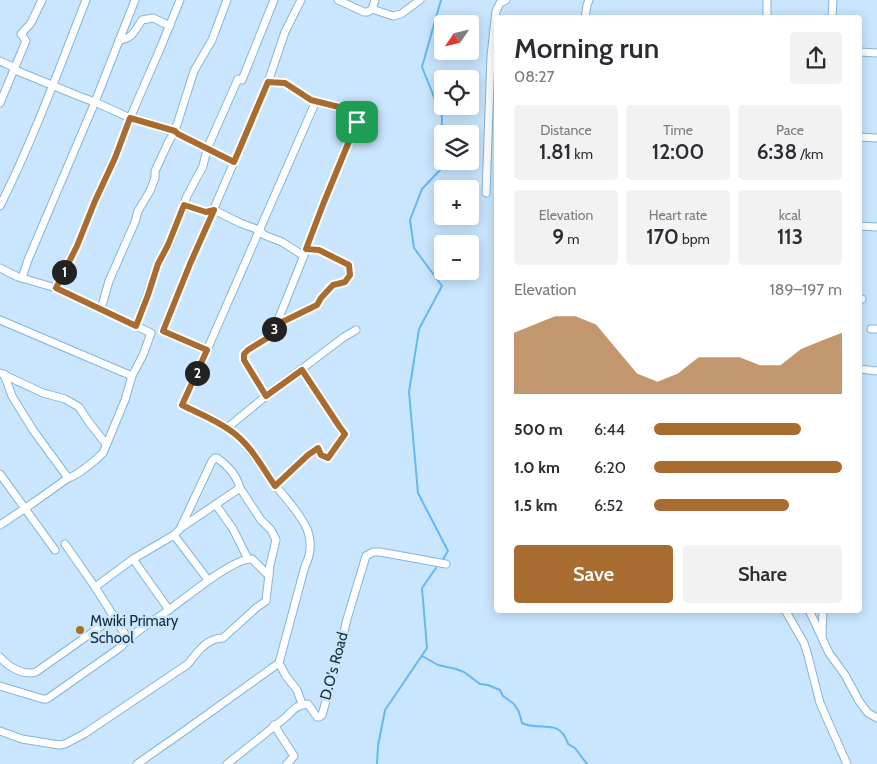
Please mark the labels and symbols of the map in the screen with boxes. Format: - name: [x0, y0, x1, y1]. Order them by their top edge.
- north arrow: [434, 15, 479, 60]
- pin: [336, 101, 378, 143]
- pin: 1: [52, 260, 76, 284]
- pin: 3: [262, 316, 286, 342]
- pin: 2: [184, 360, 210, 386]
- place label: Mwiki Primary School: [90, 612, 179, 647]
- marker: Mwiki Primary School: [74, 624, 86, 636]
- street label: D.O's Road: [316, 630, 352, 702]

